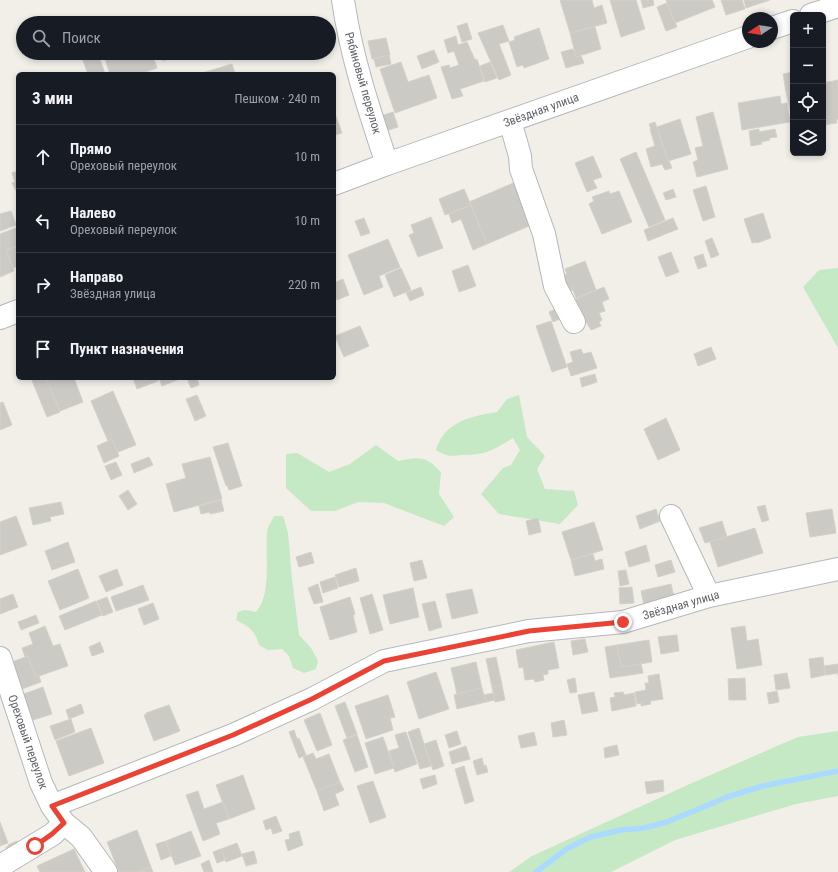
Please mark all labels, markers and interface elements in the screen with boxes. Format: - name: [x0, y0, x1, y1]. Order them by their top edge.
- north arrow: [742, 12, 778, 48]
- map controls: [790, 12, 826, 156]
- button: +: [790, 12, 826, 48]
- search box: [16, 16, 336, 60]
- icon: search: [30, 27, 52, 49]
- text: Поиск: [62, 29, 101, 47]
- street label: Рябиновый переулок: [342, 30, 384, 136]
- button: −: [790, 48, 826, 84]
- button: locate: [790, 84, 826, 120]
- text: 3 мин: [32, 88, 73, 108]
- street label: Звёздная улица: [501, 90, 581, 130]
- text: Пешком · 240 m: [234, 91, 320, 106]
- button: layers: [790, 120, 826, 156]
- text: Прямо: [70, 140, 111, 158]
- icon: ahead: [32, 146, 54, 168]
- text: 10 m: [294, 149, 320, 164]
- text: Ореховый переулок: [70, 158, 177, 173]
- text: Налево: [70, 204, 116, 222]
- icon: left: [32, 210, 54, 232]
- text: 10 m: [294, 213, 320, 228]
- text: Ореховый переулок: [70, 222, 177, 237]
- text: Направо: [70, 268, 123, 286]
- icon: right: [32, 274, 54, 296]
- text: 220 m: [288, 277, 320, 292]
- text: Звёздная улица: [70, 286, 156, 301]
- icon: arrive: [32, 338, 54, 360]
- text: Пункт назначения: [70, 340, 184, 358]
- street label: Звёздная улица: [641, 587, 721, 623]
- route end: [614, 613, 632, 631]
- street label: Ореховый переулок: [5, 693, 51, 791]
- route start: [26, 837, 44, 855]

